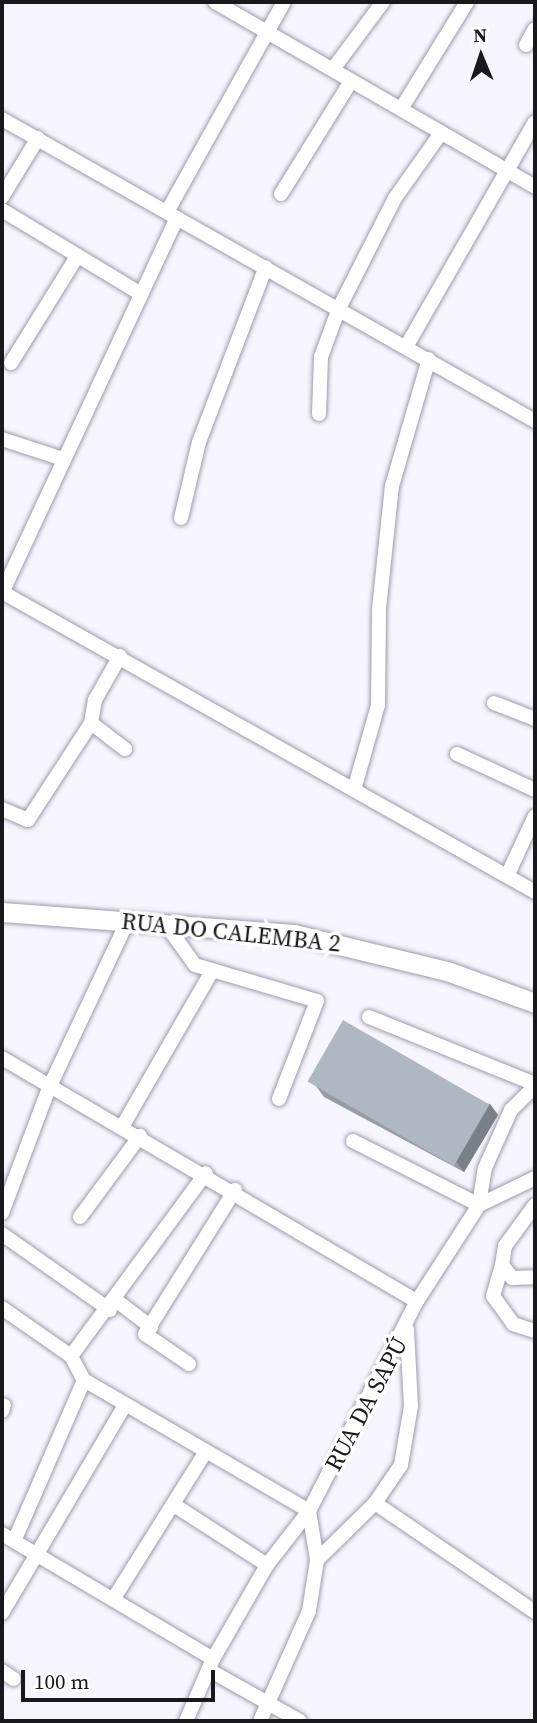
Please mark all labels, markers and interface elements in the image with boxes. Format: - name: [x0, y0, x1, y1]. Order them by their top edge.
- north arrow: [446, 21, 516, 91]
- text: N: [473, 22, 488, 48]
- street label: RUA DO CALEMBA 2: [120, 906, 342, 958]
- street label: RUA DA SAPÚ: [319, 1332, 413, 1476]
- scale bar: [24, 1656, 219, 1700]
- text: 100 m: [34, 1667, 89, 1696]

